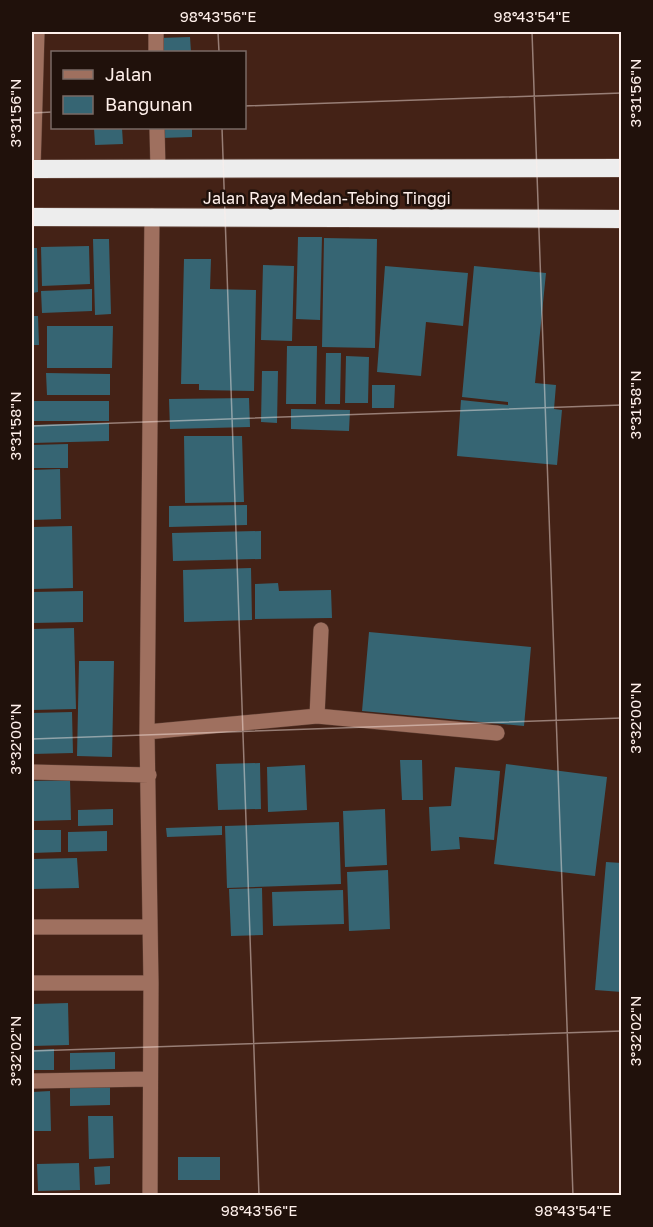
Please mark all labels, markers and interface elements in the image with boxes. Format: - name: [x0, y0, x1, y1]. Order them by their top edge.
- text: 98°43'56"E: [180, 7, 256, 25]
- text: 98°43'54"E: [494, 7, 570, 25]
- legend: [51, 51, 246, 129]
- text: 3°31'56"N: [626, 58, 644, 128]
- text: Jalan: [105, 63, 152, 85]
- text: 3°31'56"N: [6, 78, 24, 148]
- text: Bangunan: [105, 93, 193, 115]
- street label: Jalan Raya Medan-Tebing Tinggi: [203, 188, 451, 208]
- text: 3°31'58"N: [626, 370, 644, 440]
- text: 3°31'58"N: [6, 391, 24, 461]
- text: 3°32'00"N: [626, 682, 644, 754]
- text: 3°32'00"N: [6, 703, 24, 775]
- text: 3°32'02"N: [626, 996, 644, 1066]
- text: 3°32'02"N: [6, 1016, 24, 1086]
- text: 98°43'56"E: [221, 1201, 297, 1219]
- text: 98°43'54"E: [535, 1201, 611, 1219]

